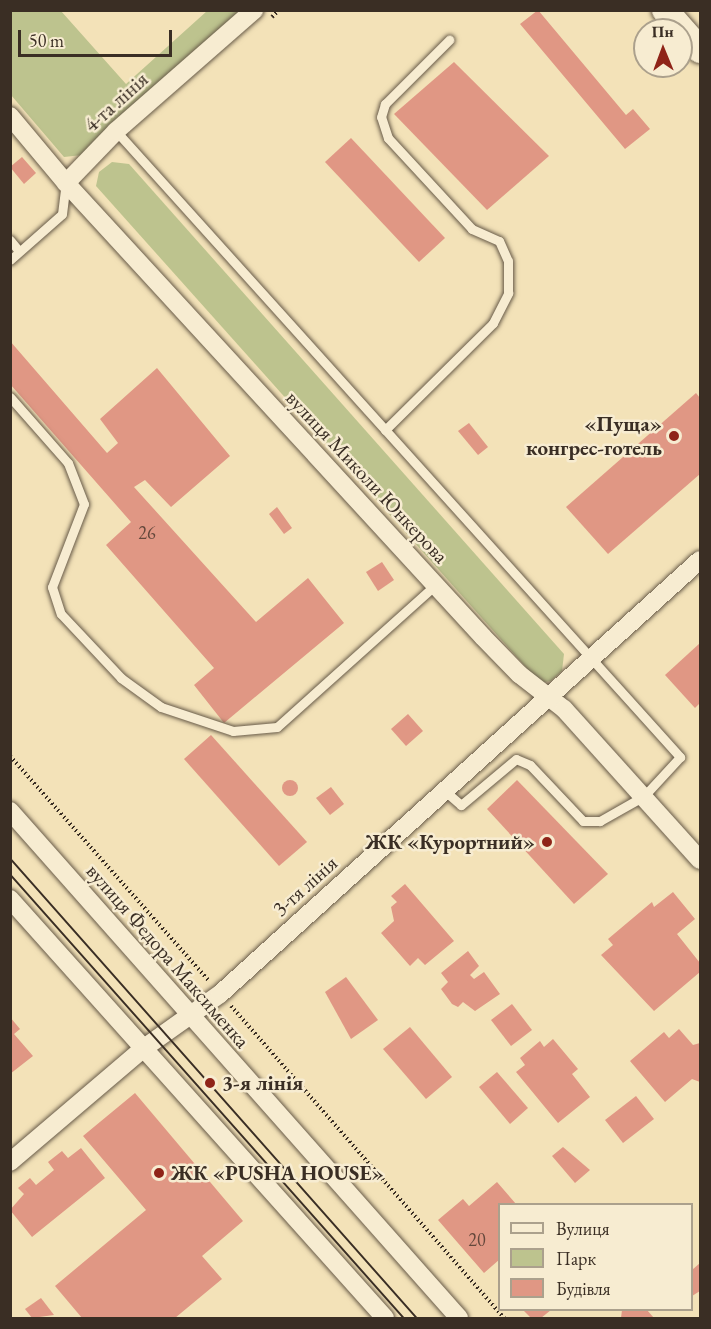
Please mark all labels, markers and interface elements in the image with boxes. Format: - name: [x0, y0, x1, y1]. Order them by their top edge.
- scale bar: [21, 18, 176, 56]
- north arrow: [633, 18, 693, 78]
- text: Пн: [652, 21, 674, 42]
- text: 50 m: [29, 29, 64, 52]
- street label: 4-та лінія: [79, 67, 153, 137]
- street label: вулиця Миколи Юнкерова: [281, 386, 453, 568]
- place label: «Пуща» конгрес-готель: [526, 411, 662, 461]
- marker: «Пуща» конгрес-готель: [667, 429, 681, 443]
- house number: 26: [138, 522, 156, 544]
- place label: ЖК «Курортний»: [365, 829, 535, 855]
- marker: ЖК «Курортний»: [540, 835, 554, 849]
- street label: 3-тя лінія: [268, 850, 342, 922]
- street label: вулиця Федора Максименка: [81, 859, 255, 1053]
- place label: 3-я лінія: [222, 1070, 303, 1096]
- marker: 3-я лінія: [203, 1076, 217, 1090]
- place label: ЖК «PUSHA HOUSE»: [171, 1160, 384, 1186]
- marker: ЖК «PUSHA HOUSE»: [152, 1166, 166, 1180]
- legend: [498, 1203, 693, 1311]
- text: Вулиця: [556, 1217, 609, 1240]
- house number: 20: [468, 1229, 486, 1251]
- text: Парк: [556, 1247, 596, 1270]
- text: Будівля: [556, 1277, 611, 1300]

